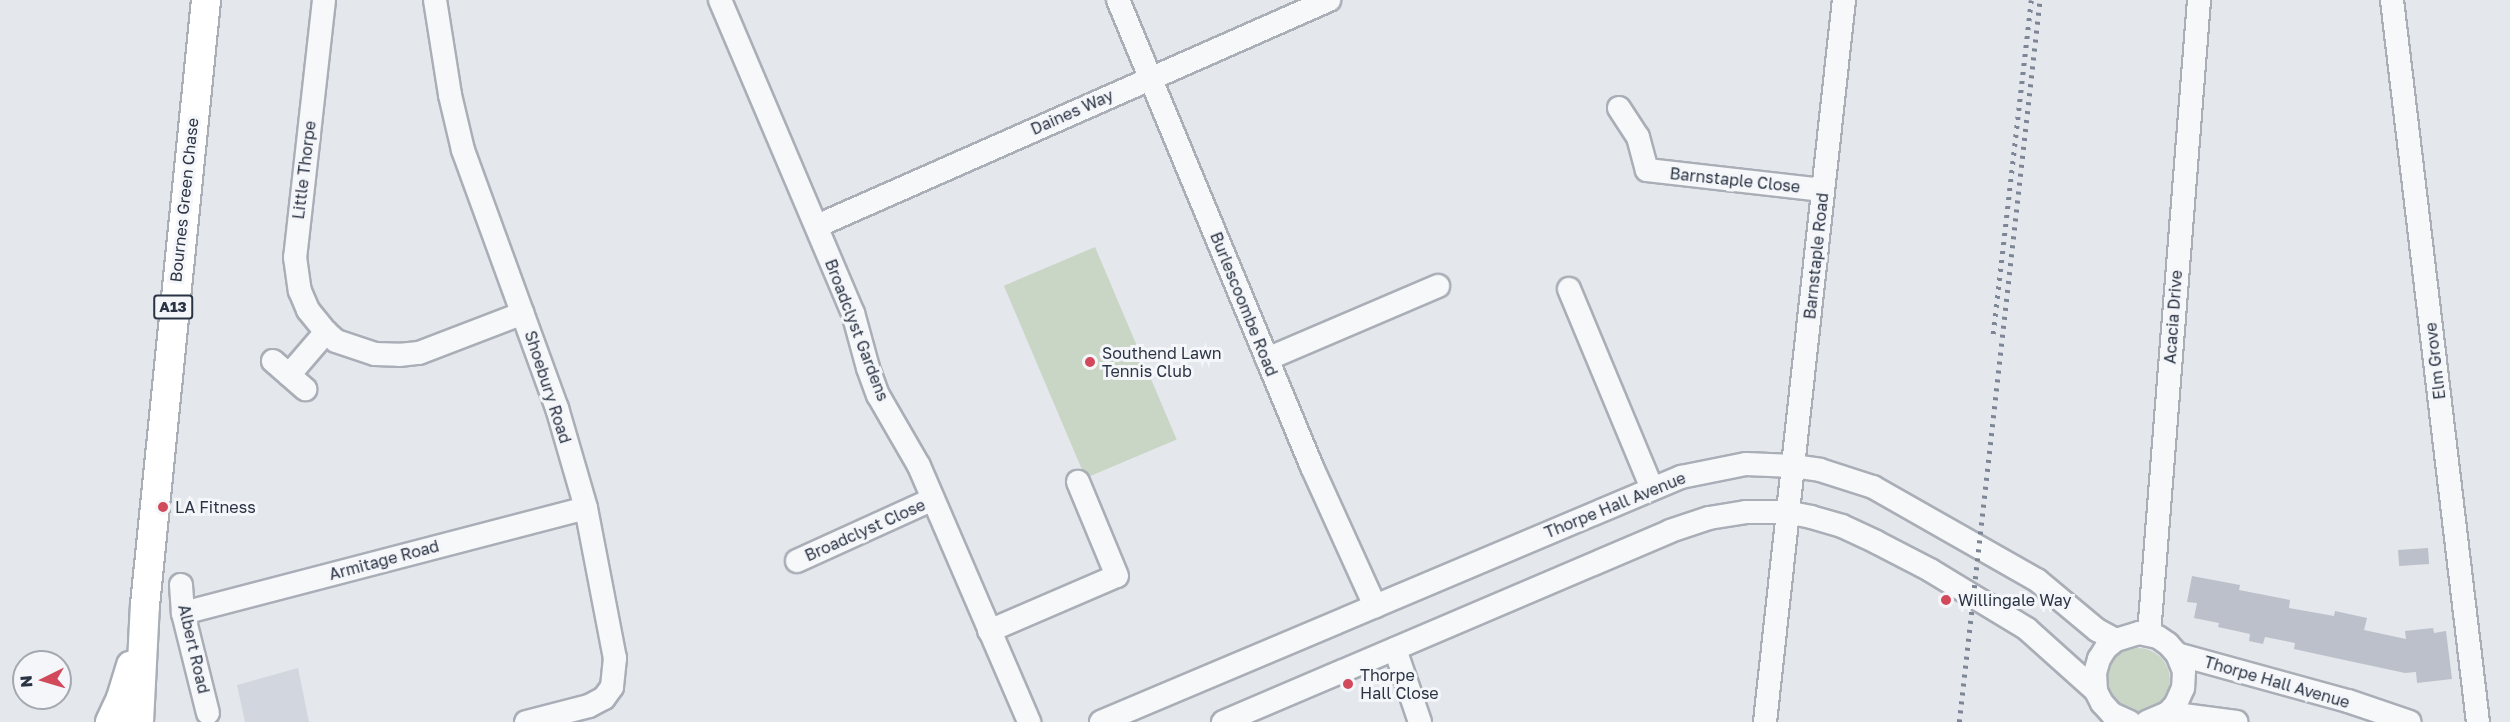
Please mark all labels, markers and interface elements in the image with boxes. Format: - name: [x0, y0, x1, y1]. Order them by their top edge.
- street label: Daines Way: [1028, 85, 1116, 139]
- street label: Bournes Green Chase: [166, 117, 202, 283]
- street label: Little Thorpe: [288, 120, 320, 220]
- street label: Barnstaple Close: [1669, 164, 1801, 196]
- street label: Barnstaple Road: [1800, 192, 1832, 320]
- street label: Burlescoombe Road: [1206, 229, 1282, 379]
- street label: Broadclyst Gardens: [821, 256, 893, 404]
- street label: Acacia Drive: [2160, 269, 2186, 365]
- road number: A13: [152, 295, 194, 319]
- street label: Elm Grove: [2421, 321, 2449, 401]
- street label: Shoebury Road: [521, 328, 575, 446]
- place label: Southend Lawn Tennis Club: [1102, 343, 1222, 381]
- marker: Southend Lawn Tennis Club: [1083, 355, 1097, 369]
- street label: Thorpe Hall Avenue: [1542, 468, 1688, 542]
- street label: Broadclyst Close: [802, 495, 928, 565]
- place label: LA Fitness: [175, 497, 256, 517]
- marker: LA Fitness: [156, 500, 170, 514]
- street label: Armitage Road: [327, 536, 441, 584]
- place label: Willingale Way: [1958, 590, 2072, 610]
- marker: Willingale Way: [1939, 593, 1953, 607]
- street label: Albert Road: [174, 603, 214, 695]
- north arrow: [12, 650, 72, 710]
- street label: Thorpe Hall Avenue: [2202, 652, 2352, 712]
- place label: Thorpe Hall Close: [1360, 665, 1439, 703]
- text: N: [16, 674, 37, 688]
- marker: Thorpe Hall Close: [1341, 677, 1355, 691]

